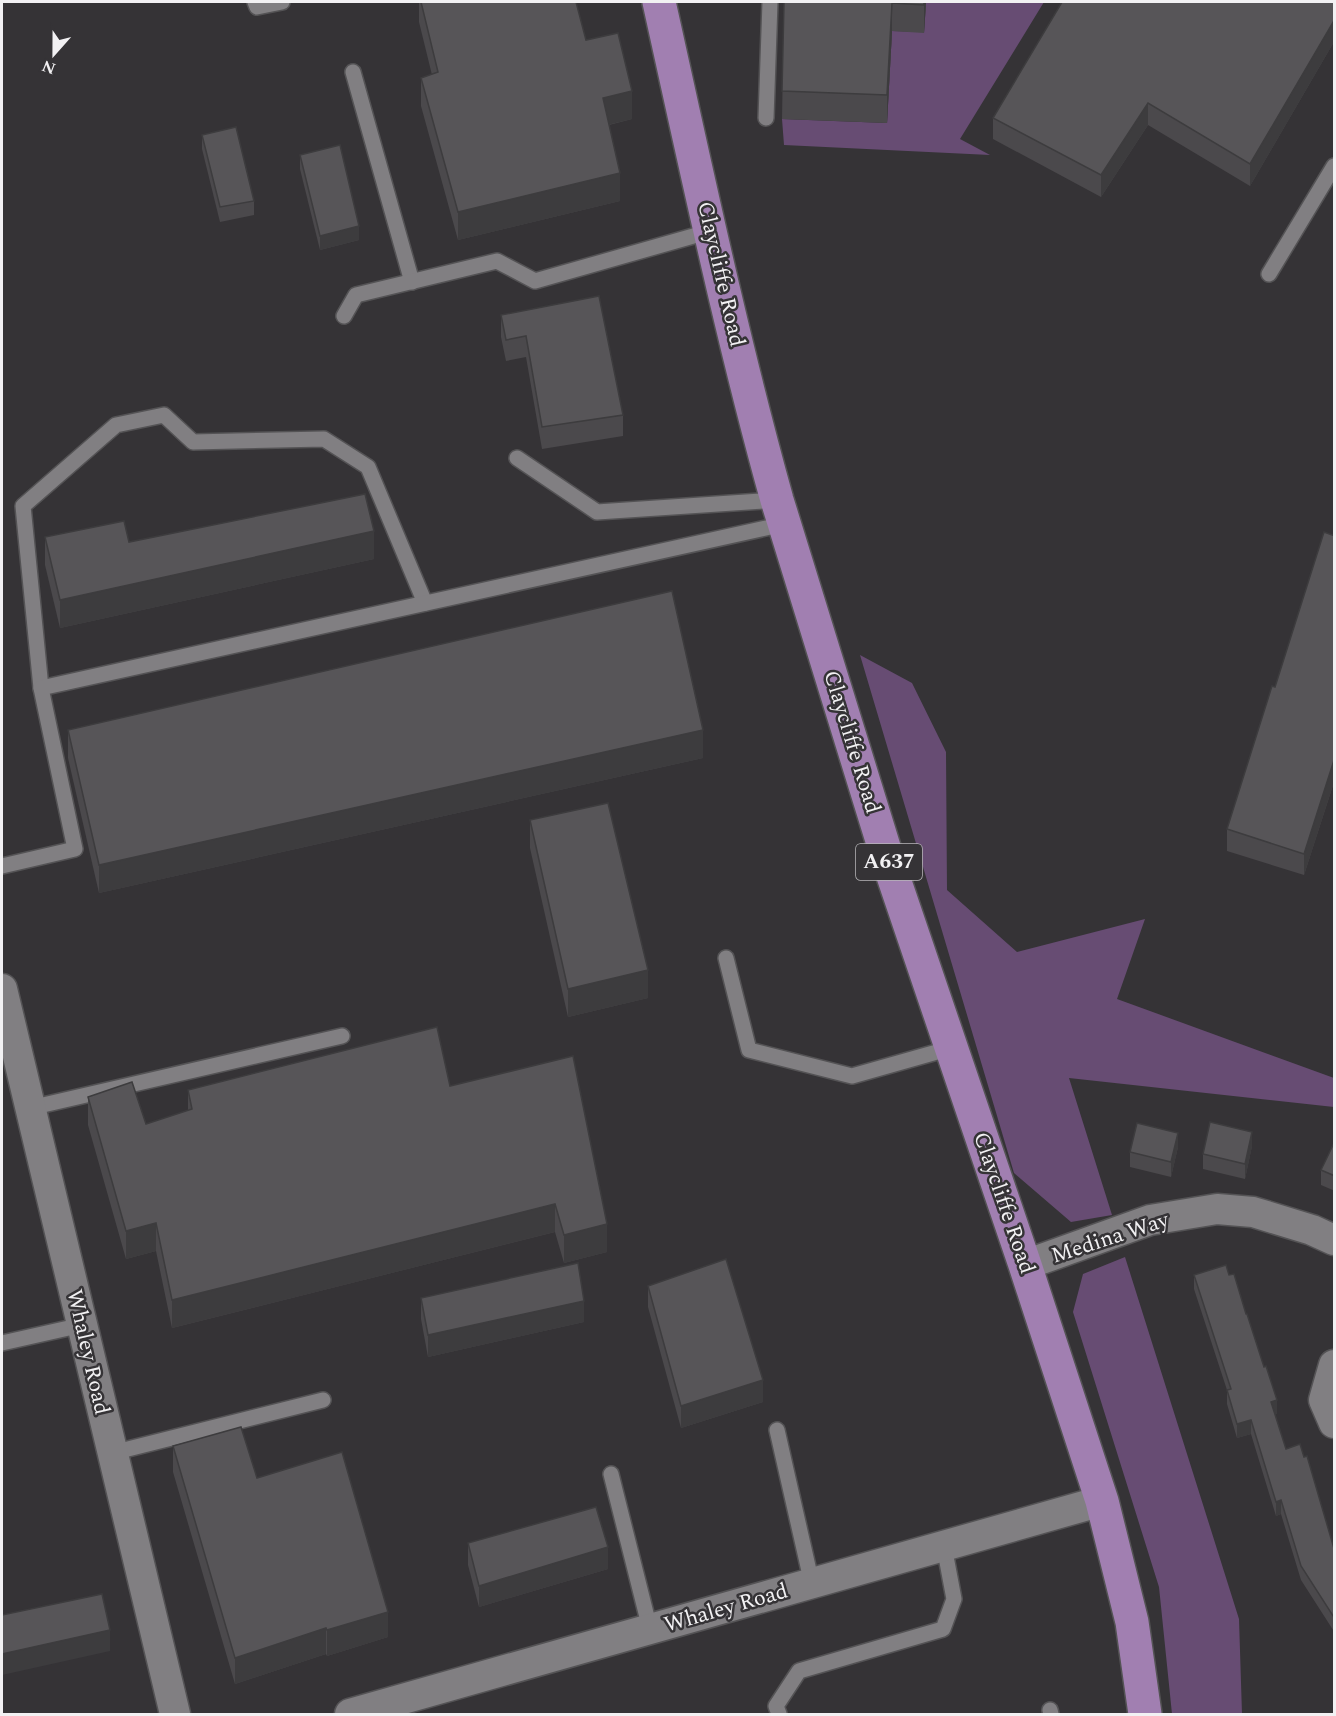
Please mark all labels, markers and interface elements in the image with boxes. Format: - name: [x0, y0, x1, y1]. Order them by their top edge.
- north arrow: [24, 24, 84, 84]
- text: N: [39, 54, 59, 81]
- street label: Claycliffe Road: [688, 198, 754, 350]
- street label: Claycliffe Road: [815, 666, 889, 818]
- road number: A637: [856, 844, 922, 880]
- street label: Claycliffe Road: [964, 1128, 1044, 1278]
- street label: Medina Way: [1047, 1203, 1175, 1273]
- street label: Whaley Road: [58, 1286, 118, 1418]
- street label: Whaley Road: [660, 1575, 792, 1641]

